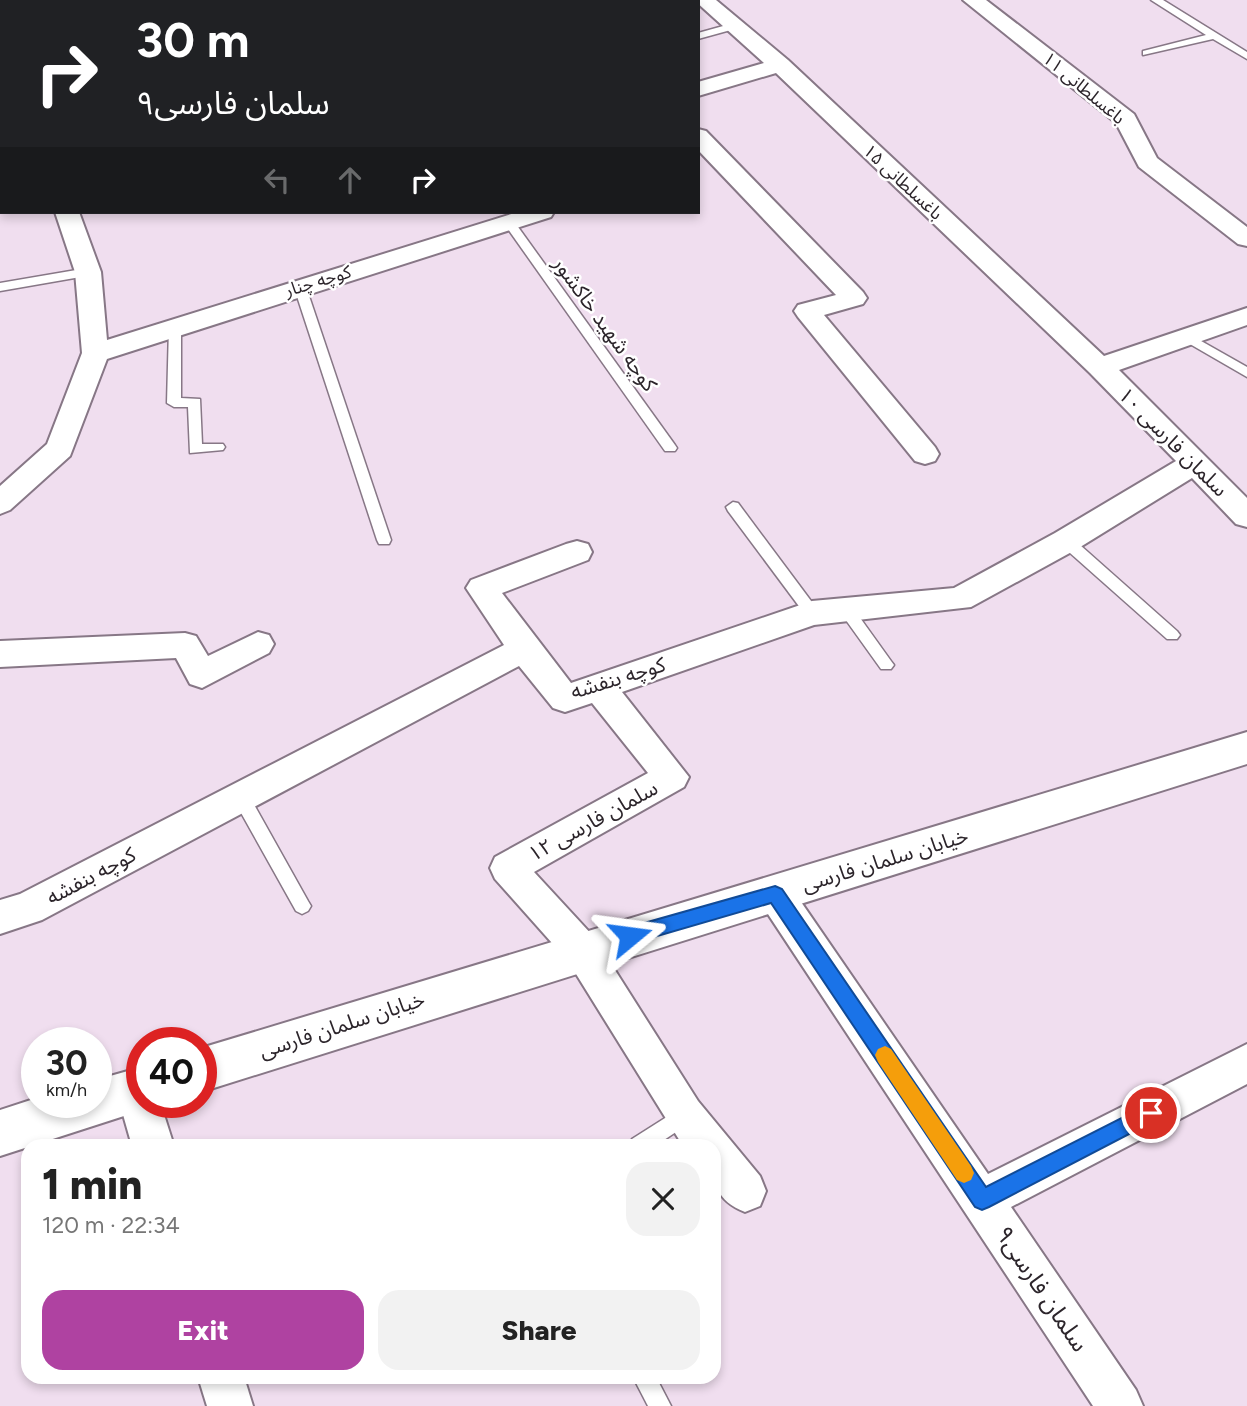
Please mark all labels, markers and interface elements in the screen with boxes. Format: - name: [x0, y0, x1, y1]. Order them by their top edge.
- text: 30 m: [136, 10, 249, 69]
- icon: right: [21, 28, 112, 119]
- street label: باغسلطانی ۱۱: [1038, 47, 1130, 129]
- text: سلمان فارسی۹: [136, 84, 330, 122]
- street label: باغسلطانی ۱۵: [859, 140, 947, 224]
- icon: left: [258, 161, 296, 199]
- icon: ahead: [331, 161, 369, 199]
- icon: right: [404, 161, 442, 199]
- street label: کوچه شهید خاکشور: [547, 251, 663, 397]
- street label: کوچه چنار: [281, 260, 354, 302]
- street label: سلمان فارسی ۱۰: [1113, 382, 1233, 502]
- street label: کوچه بنفشه: [568, 651, 669, 705]
- street label: سلمان فارسی ۱۲: [524, 775, 662, 866]
- street label: خیابان سلمان فارسی: [799, 822, 971, 897]
- street label: کوچه بنفشه: [42, 841, 141, 910]
- position arrow: [593, 899, 667, 973]
- street label: خیابان سلمان فارسی: [256, 986, 428, 1063]
- speed limit sign: 40: [126, 1027, 217, 1118]
- text: 30: [45, 1042, 88, 1084]
- text: km/h: [46, 1079, 87, 1101]
- pin: [1121, 1083, 1181, 1143]
- icon: arrive: [1132, 1094, 1170, 1132]
- text: 1 min: [42, 1159, 142, 1210]
- button: close: [626, 1162, 700, 1236]
- text: 120 m · 22:34: [42, 1211, 180, 1239]
- street label: سلمان فارسی۹: [990, 1220, 1095, 1357]
- button: Exit: [42, 1290, 364, 1370]
- button: Share: [378, 1290, 700, 1370]

